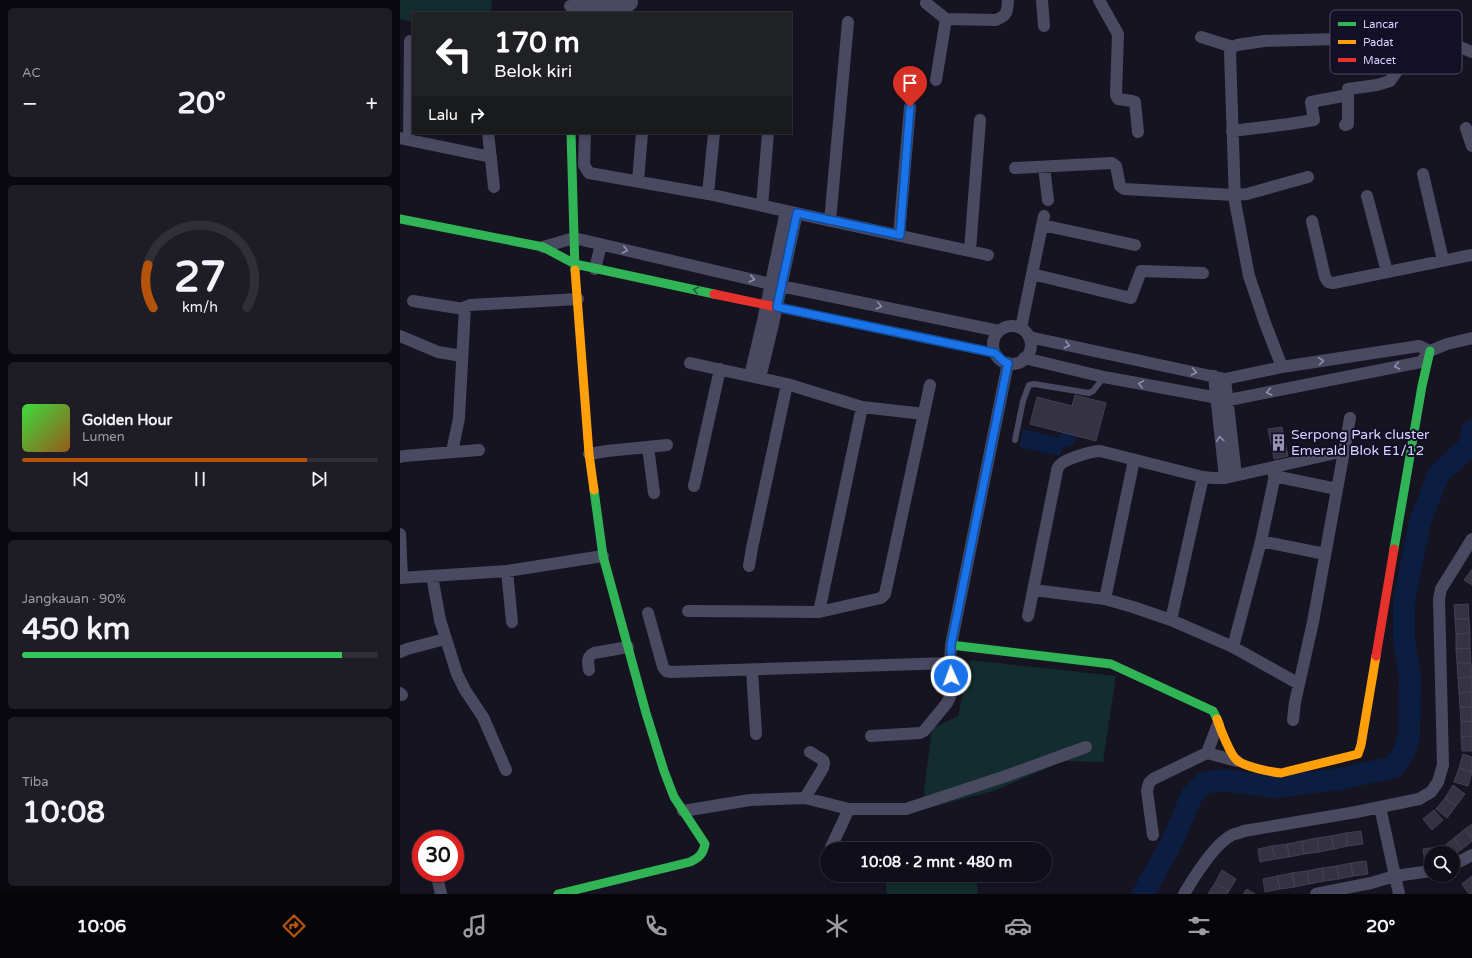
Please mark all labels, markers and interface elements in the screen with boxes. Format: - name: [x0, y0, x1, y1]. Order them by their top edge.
- legend: [1330, 10, 1462, 74]
- text: Lancar: [1363, 18, 1399, 31]
- text: 170 m: [494, 26, 580, 60]
- icon: left: [428, 28, 480, 80]
- text: Padat: [1363, 36, 1393, 49]
- text: Macet: [1363, 54, 1396, 67]
- text: Belok kiri: [494, 60, 572, 82]
- text: AC: [22, 65, 41, 81]
- pin: [893, 66, 927, 107]
- icon: arrive: [899, 72, 921, 94]
- text: 20°: [177, 85, 226, 122]
- text: −: [22, 91, 38, 117]
- text: +: [366, 91, 378, 117]
- icon: right: [466, 104, 488, 126]
- text: Lalu: [428, 106, 458, 124]
- one-way arrow: [622, 246, 628, 254]
- text: 27: [174, 253, 226, 303]
- one-way arrow: [749, 275, 755, 283]
- one-way arrow: [693, 286, 699, 294]
- text: km/h: [182, 298, 218, 315]
- one-way arrow: [876, 301, 882, 310]
- one-way arrow: [1064, 340, 1070, 348]
- one-way arrow: [1318, 357, 1324, 366]
- one-way arrow: [1393, 362, 1400, 370]
- one-way arrow: [1191, 367, 1197, 375]
- one-way arrow: [1138, 380, 1144, 389]
- one-way arrow: [1266, 387, 1272, 395]
- text: Golden Hour: [82, 411, 172, 429]
- place label: Serpong Park cluster Emerald Blok E1/12: [1291, 426, 1430, 459]
- text: Lumen: [82, 429, 125, 445]
- building icon: Serpong Park cluster Emerald Blok E1/12: [1268, 432, 1288, 452]
- one-way arrow: [1216, 436, 1225, 442]
- icon: previous: [70, 468, 92, 490]
- icon: pause: [189, 468, 211, 490]
- icon: next: [308, 468, 330, 490]
- text: Jangkauan · 90%: [22, 591, 126, 607]
- text: 450 km: [22, 611, 130, 648]
- position arrow: [930, 655, 972, 697]
- text: Tiba: [22, 774, 49, 790]
- text: 10:08: [22, 794, 105, 831]
- speed limit sign: 30: [412, 830, 464, 882]
- map controls: [1424, 846, 1460, 882]
- button: search: [1424, 846, 1460, 882]
- text: 10:08 · 2 mnt · 480 m: [860, 853, 1012, 871]
- icon: directions: [280, 912, 308, 940]
- icon: music: [461, 912, 489, 940]
- icon: phone: [642, 912, 670, 940]
- icon: climate: [823, 912, 851, 940]
- icon: car: [1004, 912, 1032, 940]
- icon: filters: [1185, 912, 1213, 940]
- text: 10:06: [77, 915, 126, 937]
- text: 20°: [1366, 915, 1395, 937]

